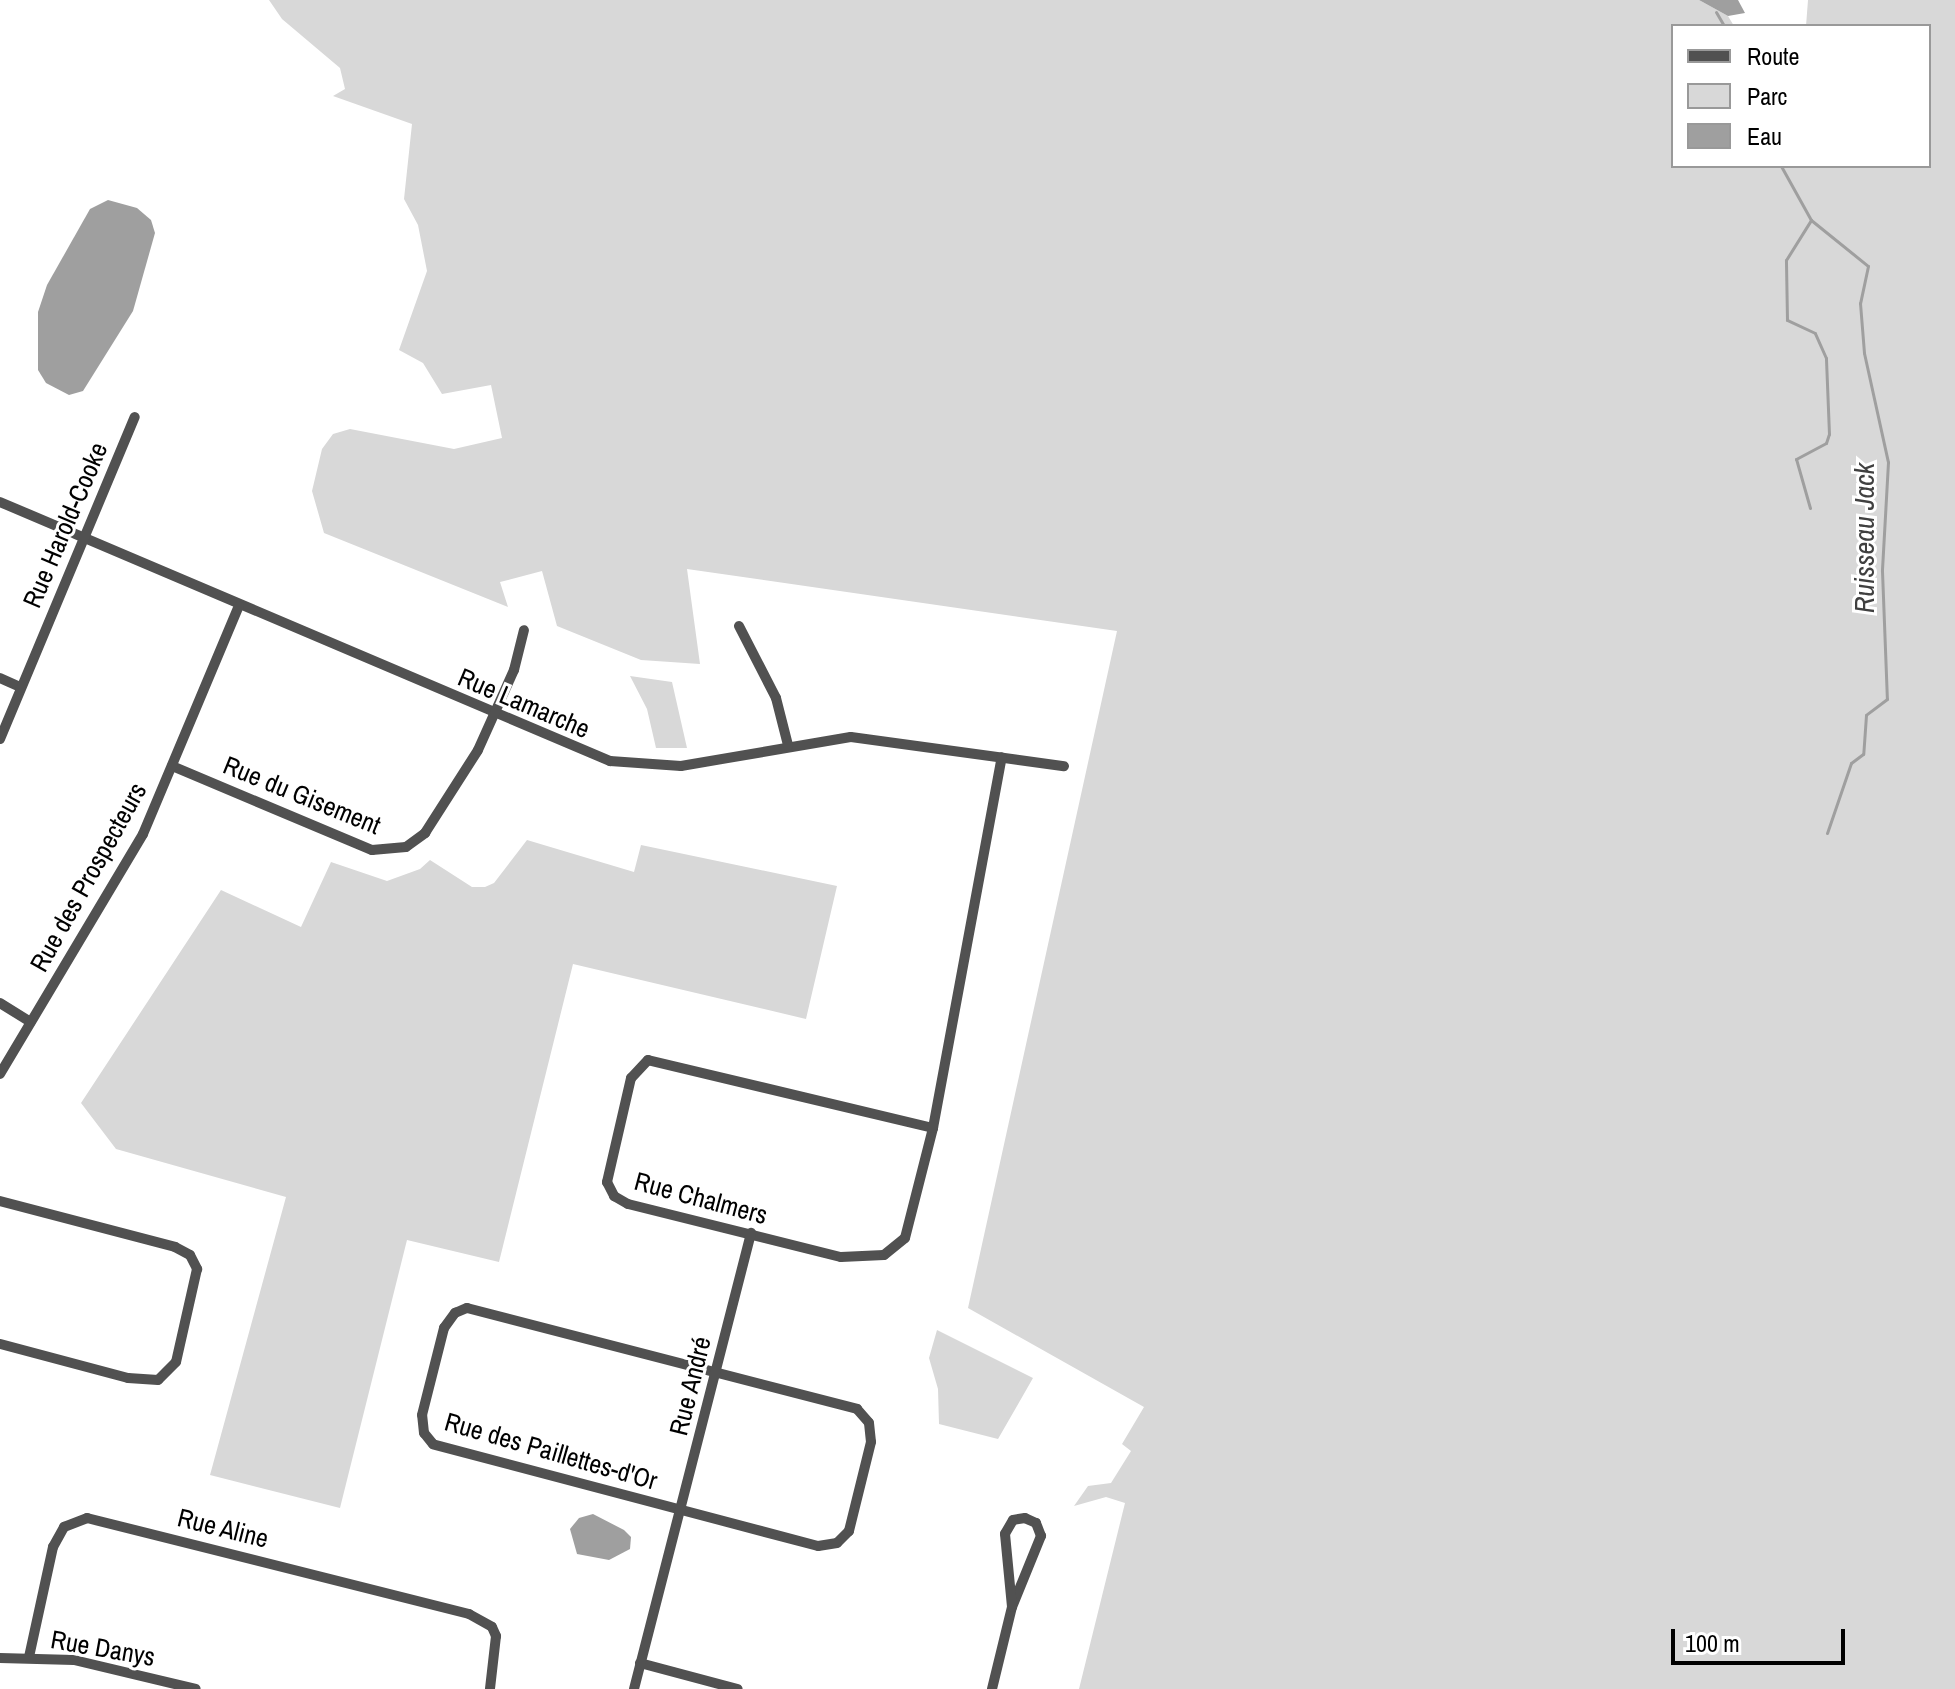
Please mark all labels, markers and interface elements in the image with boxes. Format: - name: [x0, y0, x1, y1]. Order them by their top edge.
- legend: [1671, 24, 1931, 168]
- text: Route: [1747, 40, 1800, 72]
- text: Parc: [1747, 80, 1787, 112]
- text: Eau: [1747, 120, 1782, 152]
- street label: Rue Harold-Cooke: [16, 438, 114, 612]
- water label: Ruisseau Jack: [1847, 463, 1881, 613]
- street label: Rue Lamarche: [454, 661, 594, 745]
- street label: Rue du Gisement: [219, 749, 385, 841]
- street label: Rue des Prospecteurs: [23, 777, 153, 977]
- street label: Rue Chalmers: [631, 1165, 771, 1231]
- street label: Rue André: [663, 1333, 717, 1439]
- street label: Rue des Paillettes-d'Or: [441, 1406, 661, 1496]
- street label: Rue Aline: [174, 1502, 272, 1554]
- scale bar: [1675, 1613, 1849, 1663]
- street label: Rue Danys: [48, 1623, 158, 1673]
- text: 100 m: [1685, 1627, 1740, 1659]

